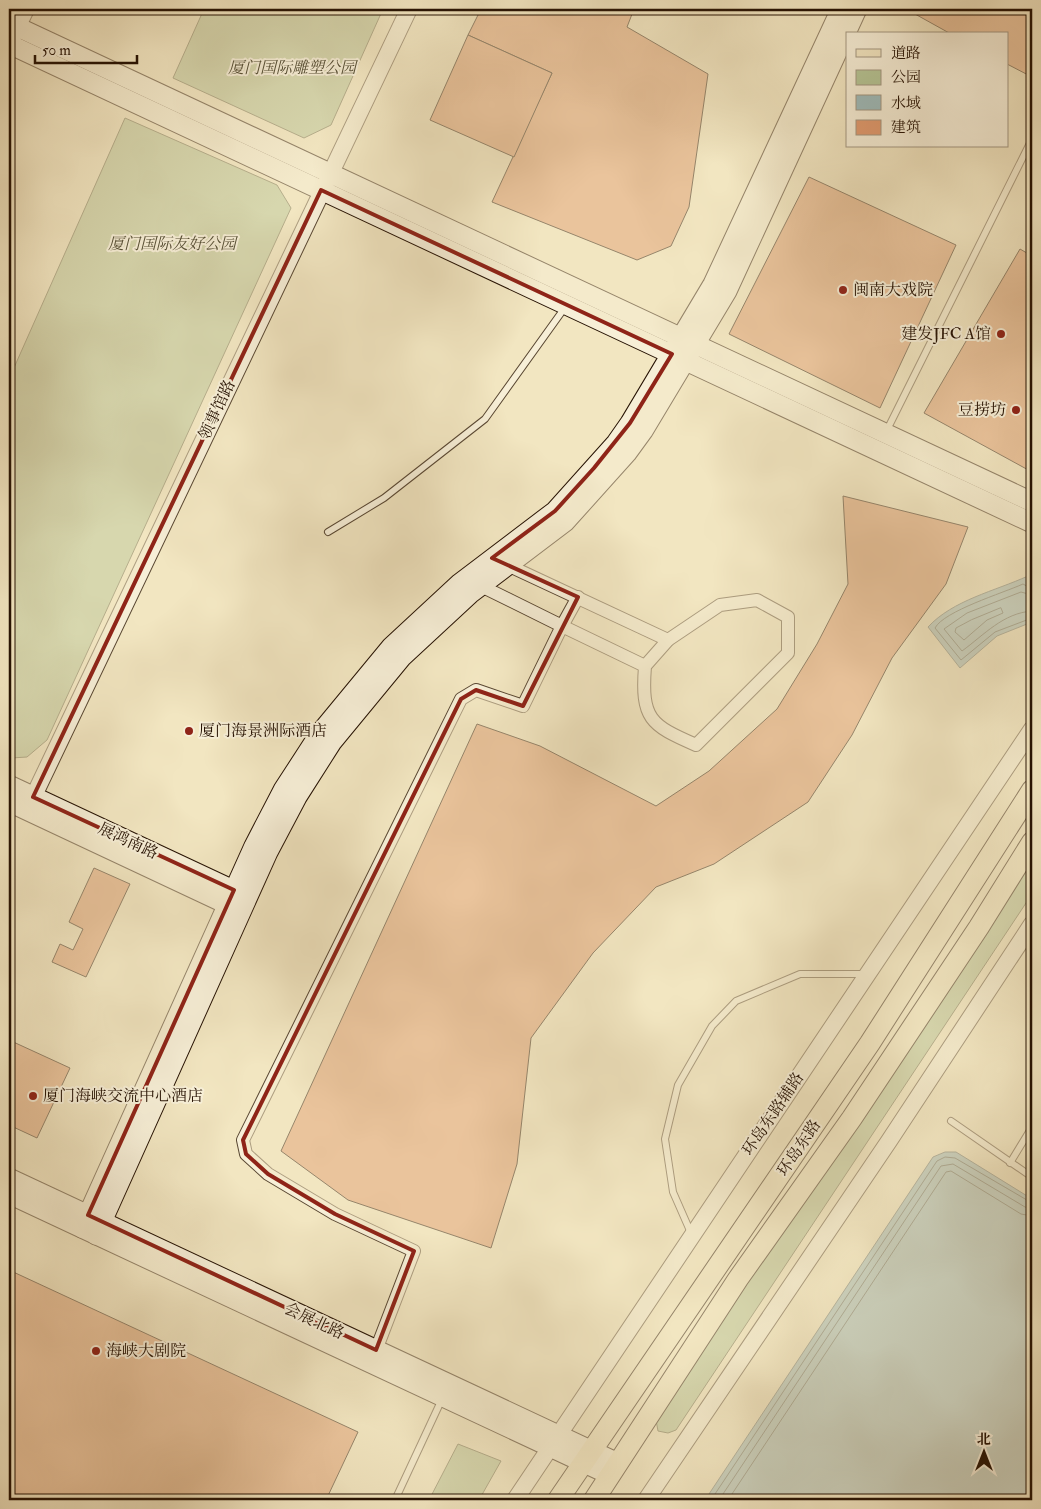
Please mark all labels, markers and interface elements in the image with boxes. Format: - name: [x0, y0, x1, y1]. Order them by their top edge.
- scale bar: [35, 32, 138, 64]
- legend: [846, 32, 1008, 148]
- text: 50 m: [42, 41, 71, 60]
- text: 道路: [891, 44, 921, 63]
- park label: 厦门国际雕塑公园: [228, 58, 359, 78]
- text: 公园: [891, 68, 921, 87]
- text: 水域: [891, 94, 921, 113]
- text: 建筑: [891, 118, 921, 137]
- park label: 厦门国际友好公园: [108, 234, 239, 254]
- place label: 闽南大戏院: [853, 280, 933, 300]
- marker: 闽南大戏院: [837, 284, 849, 296]
- place label: 建发JFC A馆: [901, 324, 991, 345]
- marker: 建发JFC A馆: [995, 328, 1007, 340]
- street label: 领事馆路: [194, 377, 240, 443]
- place label: 豆捞坊: [958, 400, 1006, 420]
- marker: 豆捞坊: [1010, 404, 1022, 416]
- place label: 厦门海景洲际酒店: [199, 721, 327, 741]
- marker: 厦门海景洲际酒店: [183, 725, 195, 737]
- street label: 展鸿南路: [95, 818, 161, 864]
- street label: 环岛东路辅路: [738, 1069, 808, 1159]
- place label: 厦门海峡交流中心酒店: [43, 1086, 203, 1106]
- marker: 厦门海峡交流中心酒店: [27, 1090, 39, 1102]
- street label: 环岛东路: [773, 1116, 825, 1180]
- street label: 会展北路: [281, 1298, 347, 1344]
- place label: 海峡大剧院: [106, 1341, 186, 1361]
- marker: 海峡大剧院: [90, 1345, 102, 1357]
- north arrow: [958, 1426, 1008, 1476]
- text: 北: [977, 1431, 991, 1448]

